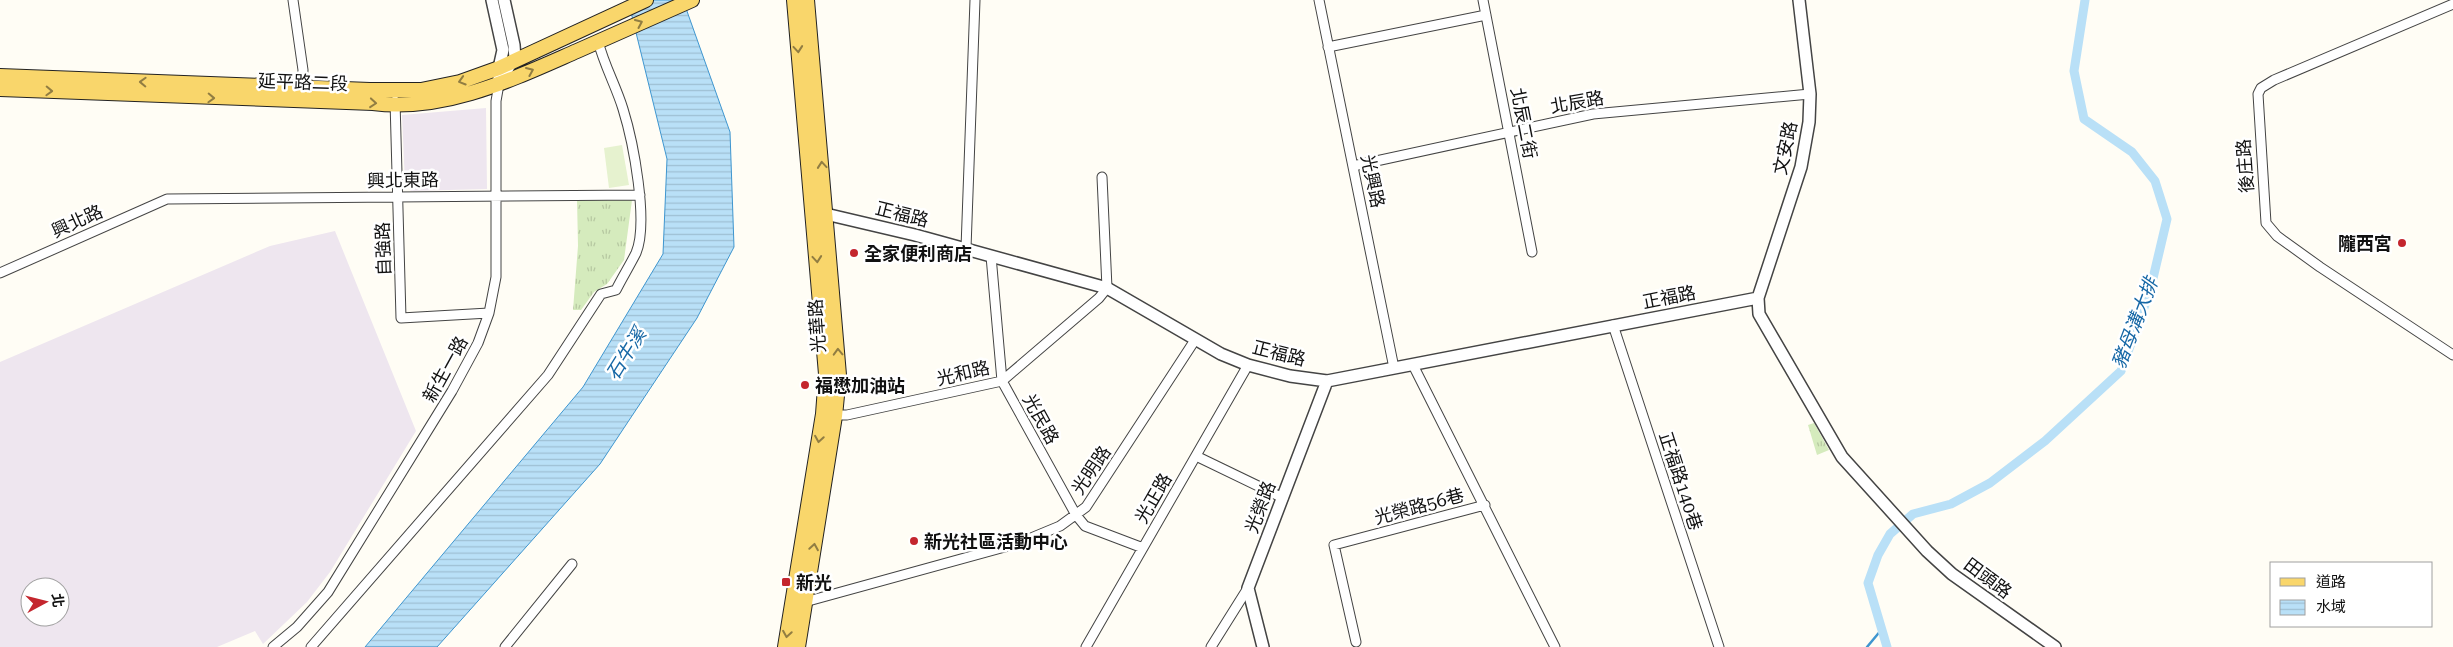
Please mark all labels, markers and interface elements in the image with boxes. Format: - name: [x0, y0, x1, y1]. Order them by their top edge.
- one-way arrow: [634, 19, 643, 30]
- one-way arrow: [792, 45, 803, 53]
- one-way arrow: [526, 66, 534, 76]
- street label: 延平路二段: [258, 70, 348, 94]
- one-way arrow: [458, 75, 467, 85]
- one-way arrow: [139, 77, 146, 87]
- one-way arrow: [45, 86, 53, 96]
- street label: 北辰二街: [1507, 86, 1541, 160]
- street label: 北辰路: [1549, 87, 1605, 117]
- one-way arrow: [207, 92, 215, 103]
- one-way arrow: [370, 97, 378, 108]
- street label: 文安路: [1769, 119, 1801, 177]
- street label: 後庄路: [2233, 138, 2257, 194]
- street label: 光興路: [1357, 152, 1389, 210]
- one-way arrow: [817, 161, 828, 169]
- street label: 興北東路: [367, 169, 439, 191]
- street label: 正福路: [873, 197, 931, 231]
- street label: 興北路: [48, 200, 106, 242]
- street label: 自強路: [372, 222, 394, 276]
- place label: 隴西宮: [2338, 233, 2392, 254]
- marker: 隴西宮: [2396, 237, 2408, 249]
- place label: 全家便利商店: [864, 243, 972, 264]
- marker: 全家便利商店: [848, 247, 860, 259]
- one-way arrow: [811, 256, 822, 264]
- water label: 豬母溝大排: [2107, 272, 2164, 371]
- street label: 正福路: [1640, 282, 1698, 312]
- street label: 光華路: [805, 298, 829, 354]
- water label: 石牛溪: [601, 321, 652, 384]
- street label: 新生一路: [418, 332, 472, 406]
- street label: 正福路: [1250, 336, 1308, 370]
- one-way arrow: [833, 347, 844, 355]
- street label: 光和路: [934, 357, 992, 389]
- place label: 福懋加油站: [815, 375, 905, 396]
- marker: 福懋加油站: [799, 379, 811, 391]
- street label: 光民路: [1019, 390, 1063, 448]
- street label: 正福路140巷: [1655, 429, 1707, 533]
- one-way arrow: [814, 434, 824, 443]
- street label: 光明路: [1067, 442, 1115, 498]
- street label: 光正路: [1130, 469, 1176, 527]
- street label: 光榮路: [1241, 478, 1279, 536]
- street label: 光榮路56巷: [1372, 484, 1466, 528]
- place label: 新光社區活動中心: [924, 531, 1068, 552]
- marker: 新光社區活動中心: [908, 535, 920, 547]
- one-way arrow: [808, 543, 818, 551]
- street label: 田頭路: [1960, 553, 2016, 603]
- legend: [2270, 562, 2433, 627]
- place label: 新光: [796, 572, 832, 593]
- text: 道路: [2316, 573, 2346, 591]
- marker: 新光: [780, 576, 792, 588]
- north arrow: [20, 577, 70, 627]
- text: 北: [49, 592, 67, 608]
- text: 水域: [2316, 598, 2346, 616]
- one-way arrow: [782, 630, 793, 638]

